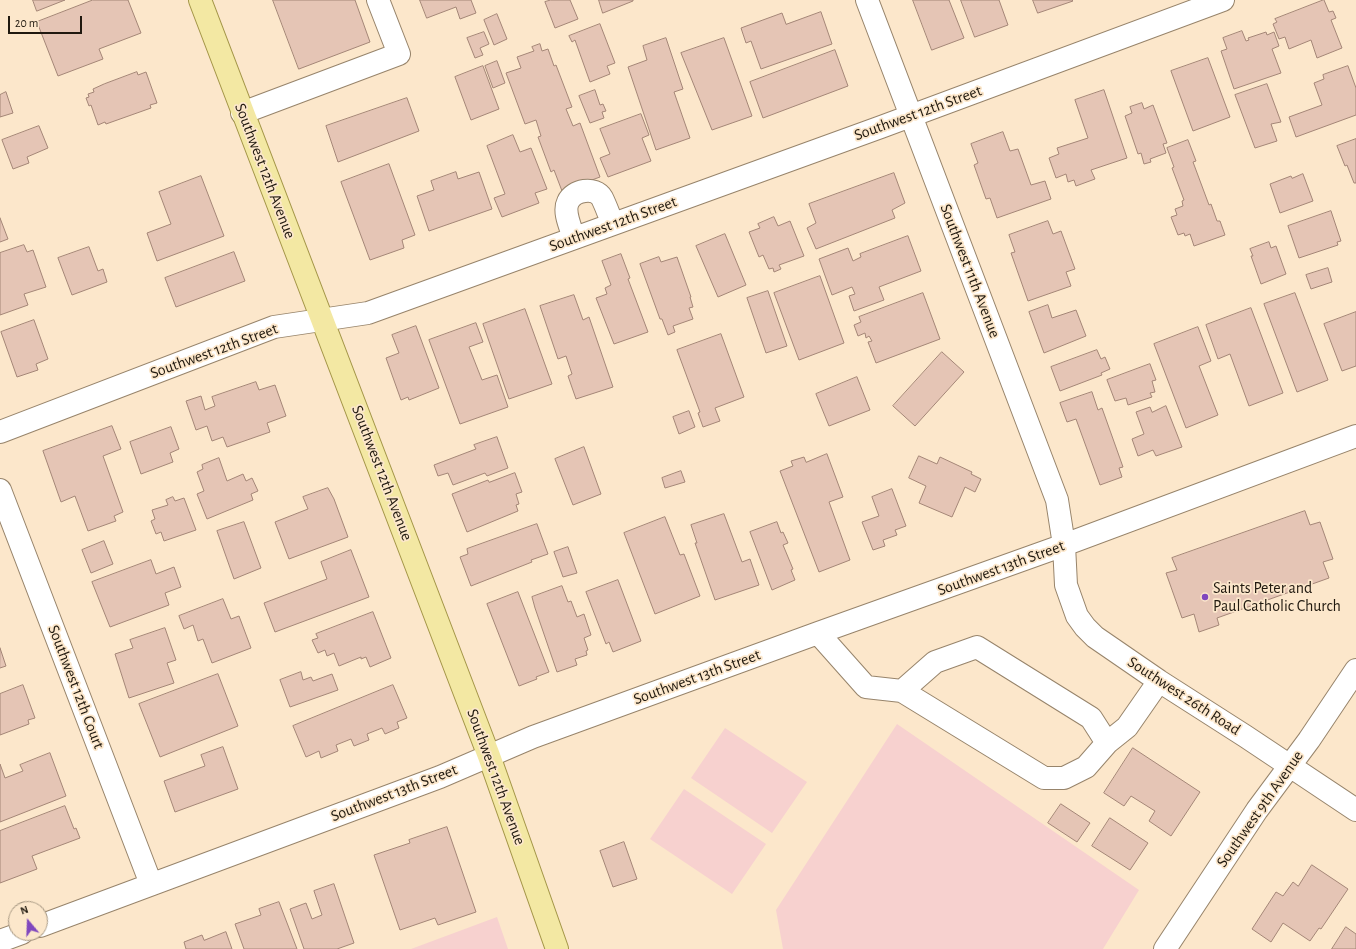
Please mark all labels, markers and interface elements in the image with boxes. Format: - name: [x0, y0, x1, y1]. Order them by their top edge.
- scale bar: [10, 8, 84, 34]
- text: 20 m: [15, 17, 38, 29]
- street label: Southwest 12th Street: [852, 81, 984, 145]
- street label: Southwest 12th Avenue: [230, 101, 300, 241]
- street label: Southwest 12th Street: [547, 192, 679, 256]
- street label: Southwest 11th Avenue: [936, 201, 1004, 341]
- street label: Southwest 12th Street: [148, 319, 280, 383]
- street label: Southwest 12th Avenue: [347, 403, 417, 543]
- street label: Southwest 13th Street: [935, 536, 1067, 600]
- place label: Saints Peter and Paul Catholic Church: [1213, 578, 1341, 616]
- marker: Saints Peter and Paul Catholic Church: [1200, 592, 1210, 602]
- street label: Southwest 12th Court: [44, 622, 108, 752]
- street label: Southwest 13th Street: [631, 645, 763, 709]
- street label: Southwest 26th Road: [1124, 652, 1244, 740]
- street label: Southwest 12th Avenue: [462, 706, 530, 848]
- street label: Southwest 9th Avenue: [1213, 747, 1307, 871]
- street label: Southwest 13th Street: [328, 760, 460, 826]
- north arrow: [8, 901, 48, 941]
- text: N: [19, 904, 30, 917]

